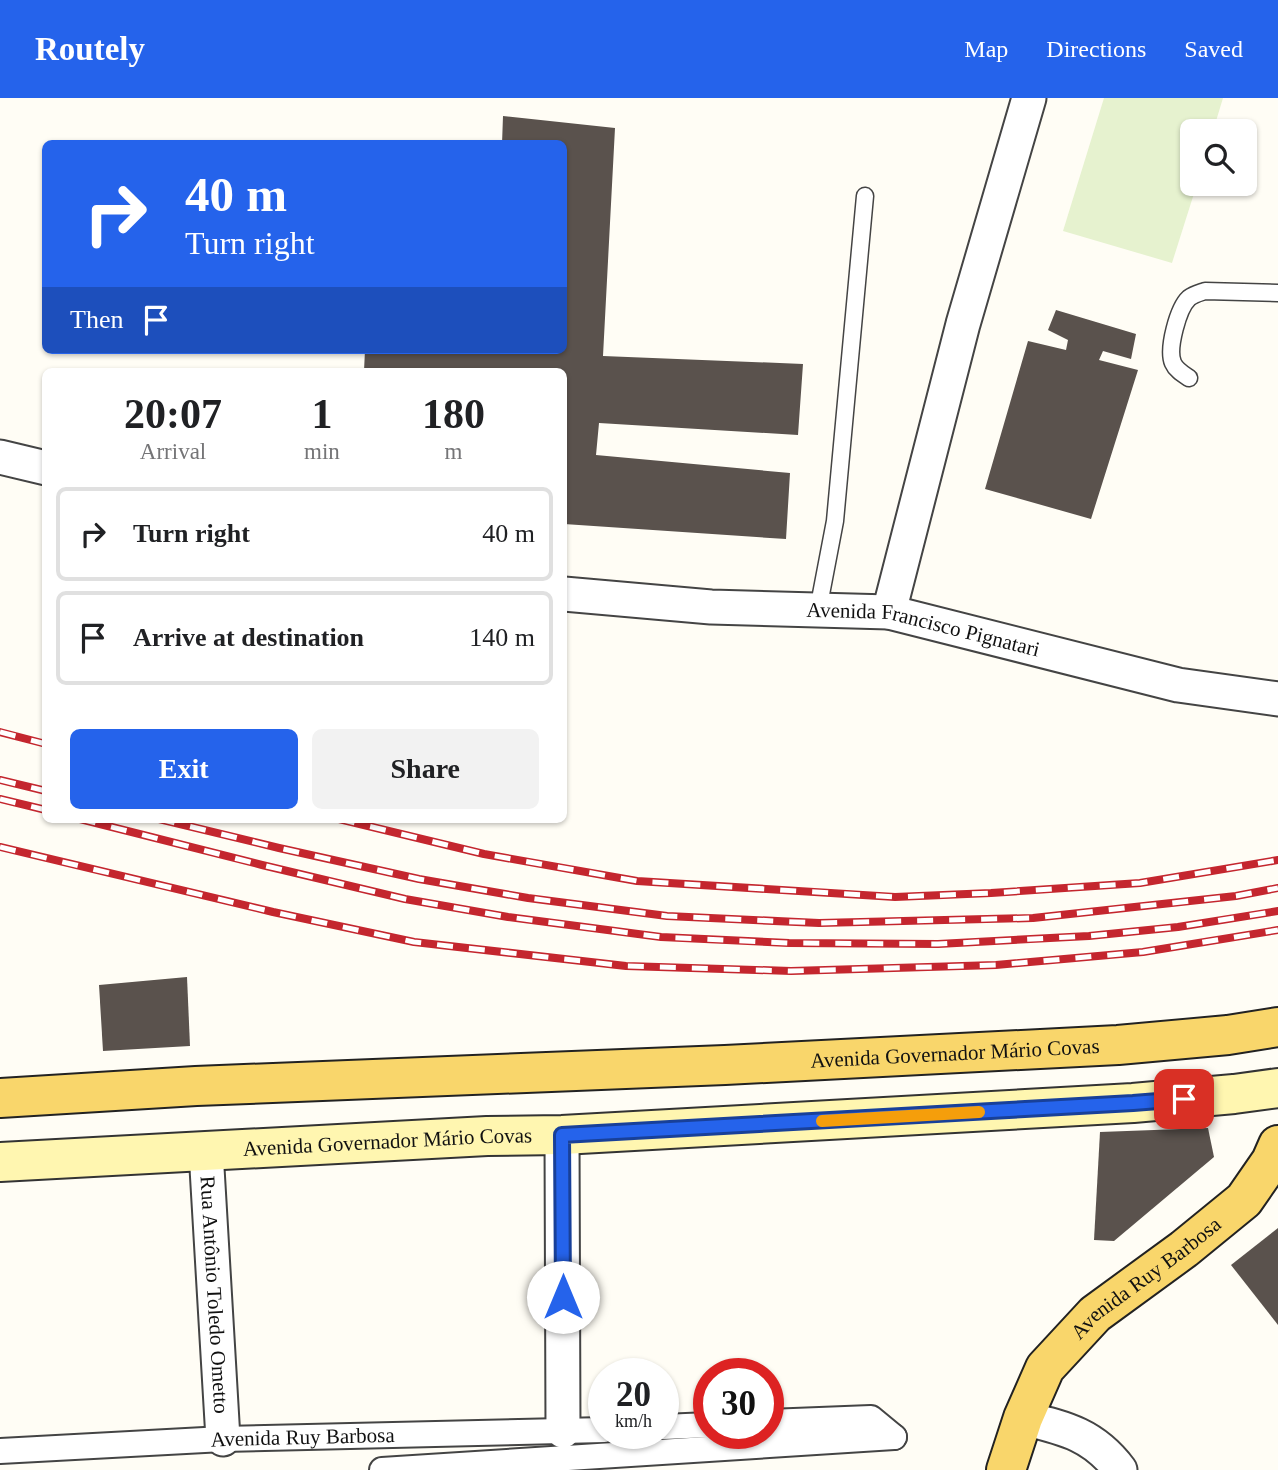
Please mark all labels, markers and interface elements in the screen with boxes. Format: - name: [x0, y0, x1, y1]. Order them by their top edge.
- text: Routely: [35, 31, 145, 67]
- text: Map: [964, 36, 1008, 62]
- text: Directions: [1046, 36, 1146, 62]
- text: Saved: [1184, 36, 1243, 62]
- map controls: [1180, 119, 1257, 196]
- button: search: [1180, 119, 1257, 196]
- text: 40 m: [185, 167, 287, 222]
- icon: right: [70, 168, 161, 259]
- text: Turn right: [185, 225, 315, 261]
- icon: arrive: [137, 301, 175, 339]
- text: Then: [70, 305, 123, 334]
- text: 20:07: [124, 391, 222, 437]
- text: 1: [311, 391, 332, 437]
- text: 180: [422, 391, 485, 437]
- text: Arrival: [140, 439, 206, 464]
- text: min: [304, 439, 340, 464]
- text: m: [444, 439, 462, 464]
- icon: right: [74, 515, 112, 553]
- text: Turn right: [133, 519, 250, 548]
- text: 40 m: [482, 519, 535, 548]
- street label: Avenida Francisco Pignatari: [806, 598, 1043, 662]
- icon: arrive: [74, 619, 112, 657]
- text: Arrive at destination: [133, 623, 364, 652]
- text: 140 m: [469, 623, 535, 652]
- button: Exit: [70, 729, 298, 809]
- button: Share: [312, 729, 539, 809]
- street label: Avenida Governador Mário Covas: [810, 1034, 1100, 1073]
- pin: [1154, 1069, 1214, 1129]
- icon: arrive: [1165, 1080, 1203, 1118]
- street label: Avenida Governador Mário Covas: [242, 1123, 532, 1161]
- street label: Rua Antônio Toledo Ometto: [195, 1175, 233, 1414]
- street label: Avenida Ruy Barbosa: [1066, 1212, 1226, 1344]
- position arrow: [526, 1260, 600, 1334]
- speed limit sign: 30: [693, 1358, 784, 1449]
- text: 20: [616, 1375, 651, 1414]
- text: km/h: [615, 1411, 652, 1431]
- street label: Avenida Ruy Barbosa: [210, 1423, 396, 1452]

